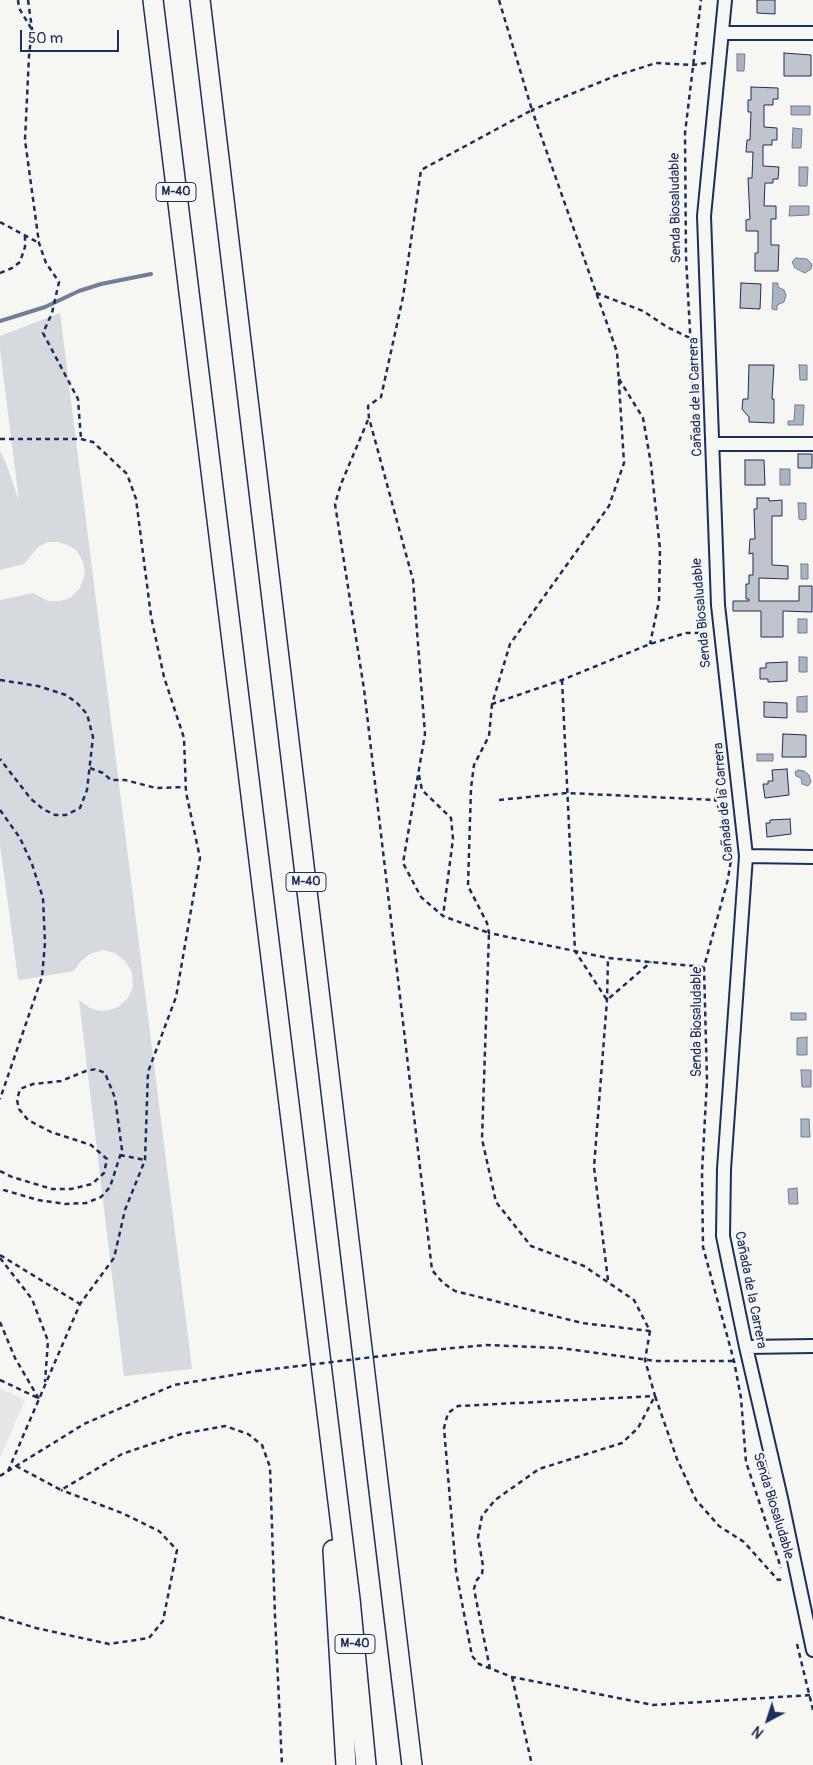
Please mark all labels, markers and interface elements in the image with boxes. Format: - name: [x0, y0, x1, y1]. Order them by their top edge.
- scale bar: [22, 20, 121, 52]
- text: 50 m: [28, 29, 63, 48]
- street label: Senda Biosaludable: [667, 153, 685, 263]
- road number: M-40: [156, 182, 196, 202]
- street label: Cañada de la Carrera: [686, 337, 706, 457]
- street label: Senda Biosaludable: [689, 557, 715, 669]
- street label: Cañada de la Carrera: [710, 742, 738, 862]
- road number: M-40: [286, 872, 326, 892]
- street label: Senda Biosaludable: [689, 967, 705, 1077]
- street label: Cañada de la Carrera: [730, 1230, 770, 1350]
- street label: Senda Biosaludable: [749, 1451, 797, 1561]
- road number: M-40: [335, 1635, 375, 1654]
- north arrow: [743, 1695, 793, 1745]
- text: N: [749, 1722, 767, 1741]

